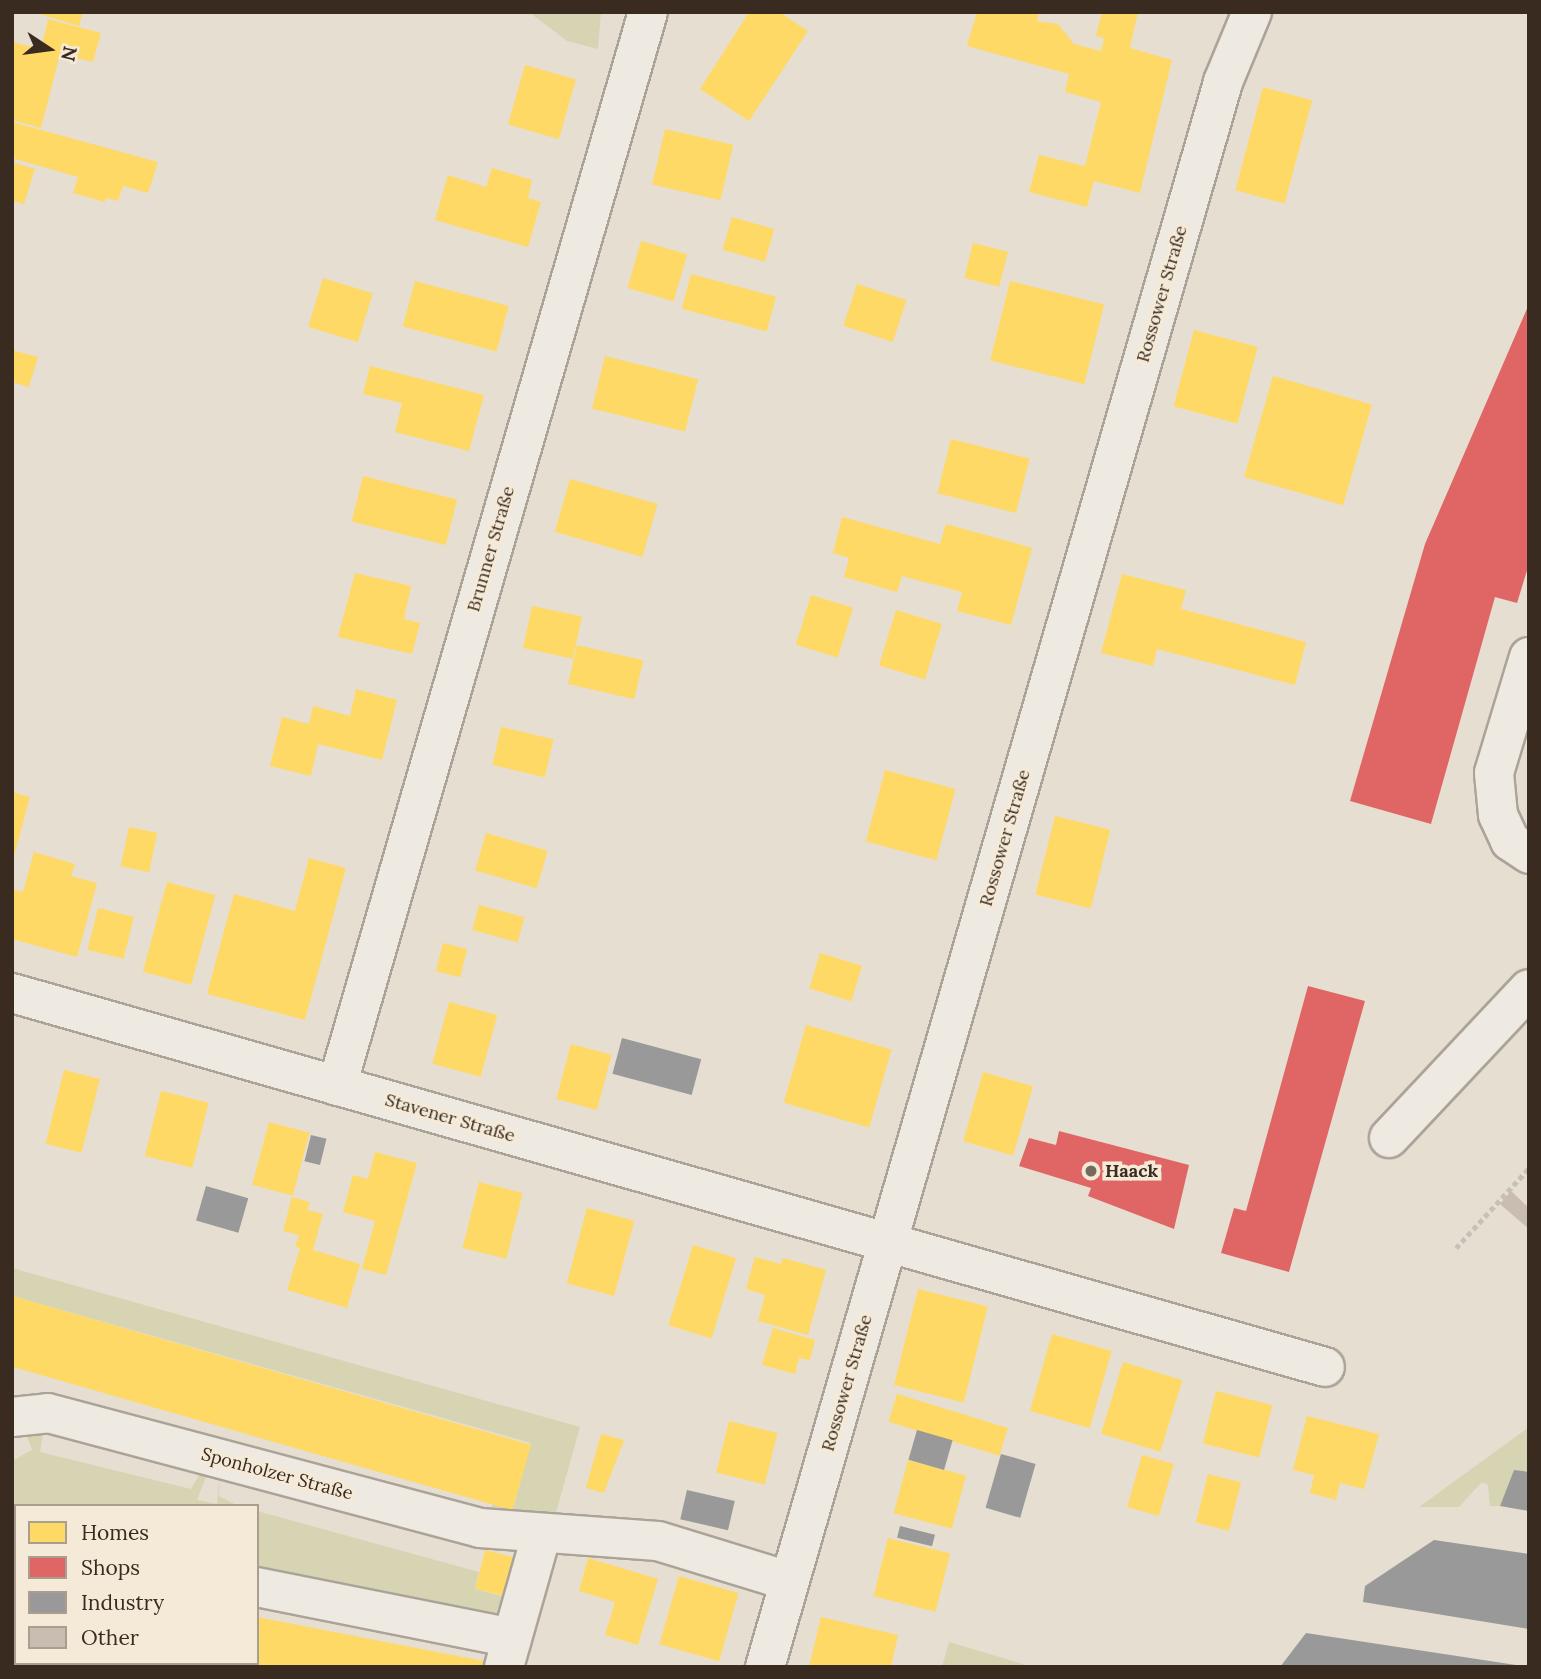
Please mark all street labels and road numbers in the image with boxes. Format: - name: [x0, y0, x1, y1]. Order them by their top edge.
- street label: Rossower Straße: [1132, 223, 1192, 365]
- street label: Brunner Straße: [463, 484, 519, 614]
- street label: Rossower Straße: [975, 767, 1035, 909]
- street label: Stavener Straße: [383, 1089, 517, 1147]
- street label: Rossower Straße: [817, 1312, 877, 1454]
- street label: Sponholzer Straße: [199, 1443, 355, 1505]

